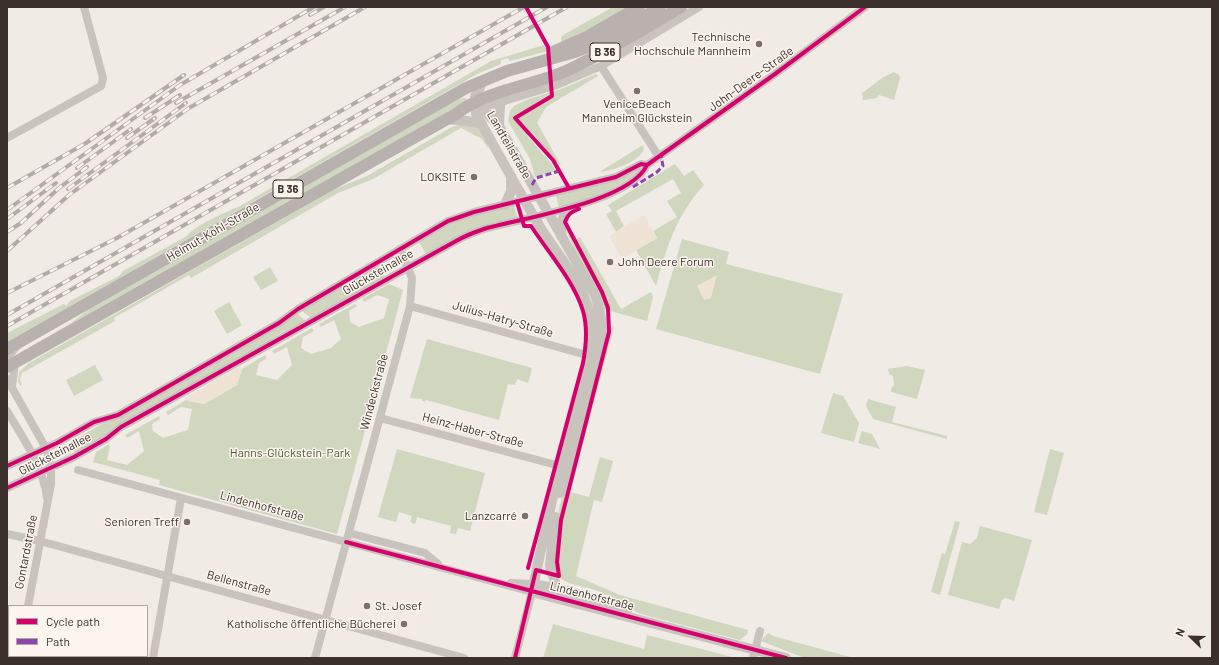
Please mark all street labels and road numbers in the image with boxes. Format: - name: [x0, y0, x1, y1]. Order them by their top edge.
- road number: B 36: [590, 43, 620, 61]
- street label: John-Deere-Straße: [706, 43, 796, 115]
- street label: Landteilstraße: [484, 109, 534, 181]
- road number: B 36: [273, 180, 303, 198]
- street label: Helmut-Kohl-Straße: [164, 200, 262, 264]
- street label: Glücksteinallee: [340, 246, 416, 298]
- street label: Julius-Hatry-Straße: [451, 298, 555, 340]
- street label: Windeckstraße: [357, 352, 391, 432]
- street label: Heinz-Haber-Straße: [421, 410, 525, 450]
- street label: Glücksteinallee: [16, 430, 94, 478]
- street label: Lindenhofstraße: [218, 488, 306, 524]
- street label: Gontardstraße: [12, 514, 40, 590]
- street label: Bellenstraße: [205, 568, 273, 598]
- street label: Lindenhofstraße: [548, 579, 636, 613]

